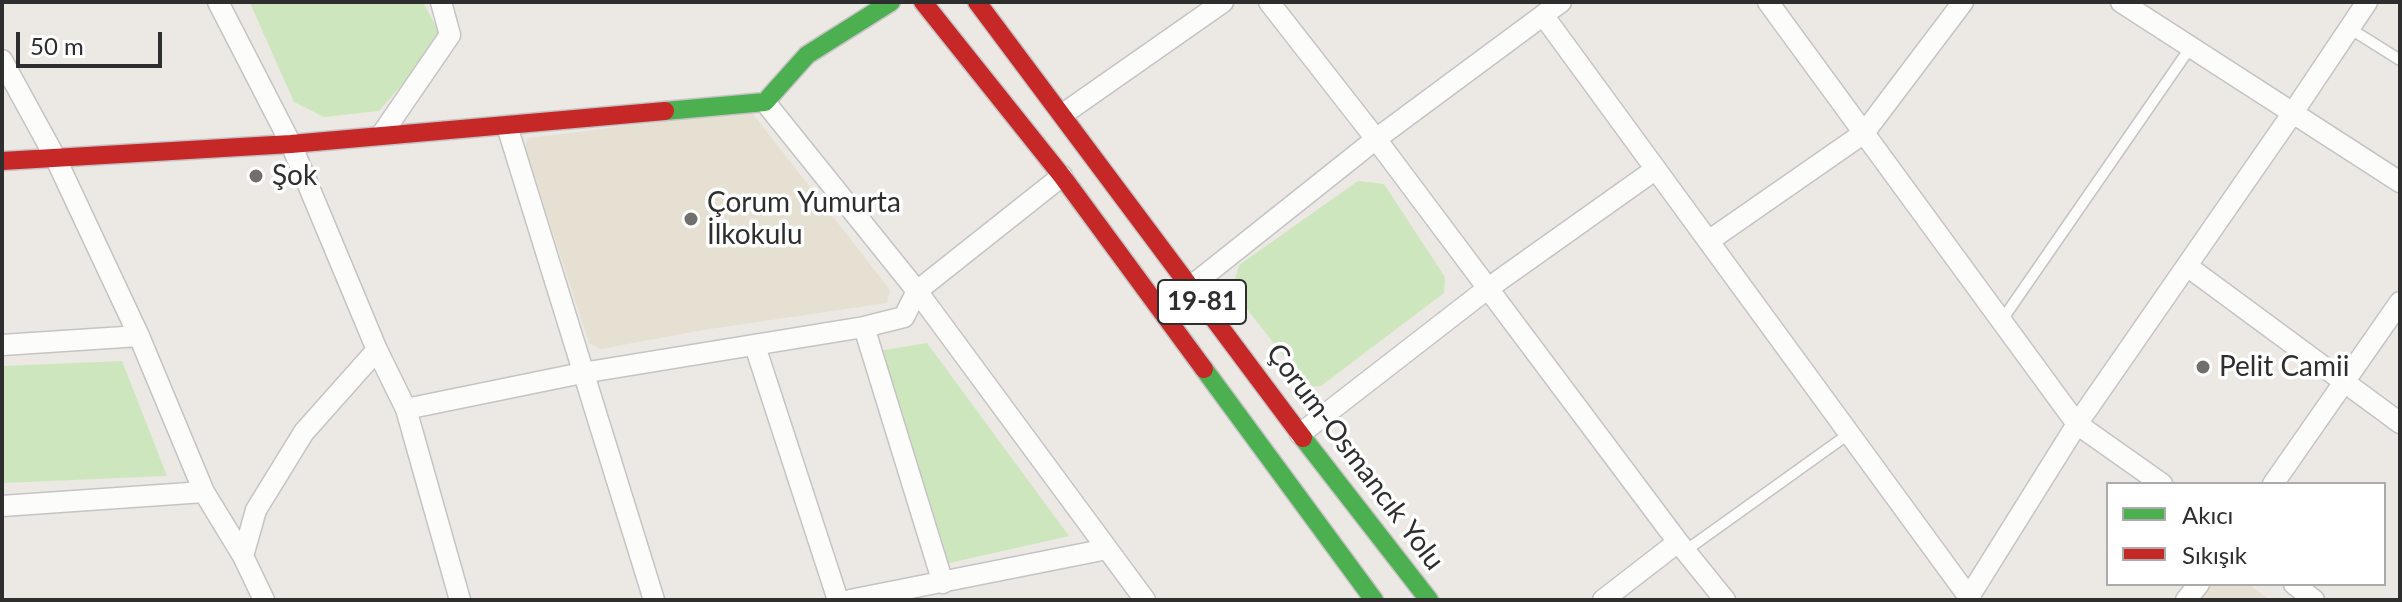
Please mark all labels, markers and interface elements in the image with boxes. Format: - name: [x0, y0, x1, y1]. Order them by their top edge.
- scale bar: [20, 16, 166, 66]
- text: 50 m: [30, 31, 84, 60]
- place label: Şok: [272, 159, 317, 193]
- marker: Şok: [247, 167, 265, 185]
- place label: Çorum Yumurta İlkokulu: [707, 186, 901, 252]
- marker: Çorum Yumurta İlkokulu: [682, 210, 700, 228]
- road number: 19-81: [1158, 280, 1246, 324]
- street label: Çorum-Osmancık Yolu: [1259, 337, 1451, 577]
- place label: Pelit Camii: [2219, 350, 2349, 384]
- marker: Pelit Camii: [2194, 358, 2212, 376]
- legend: [2106, 482, 2386, 586]
- text: Akıcı: [2182, 500, 2233, 529]
- text: Sıkışık: [2182, 540, 2247, 569]

